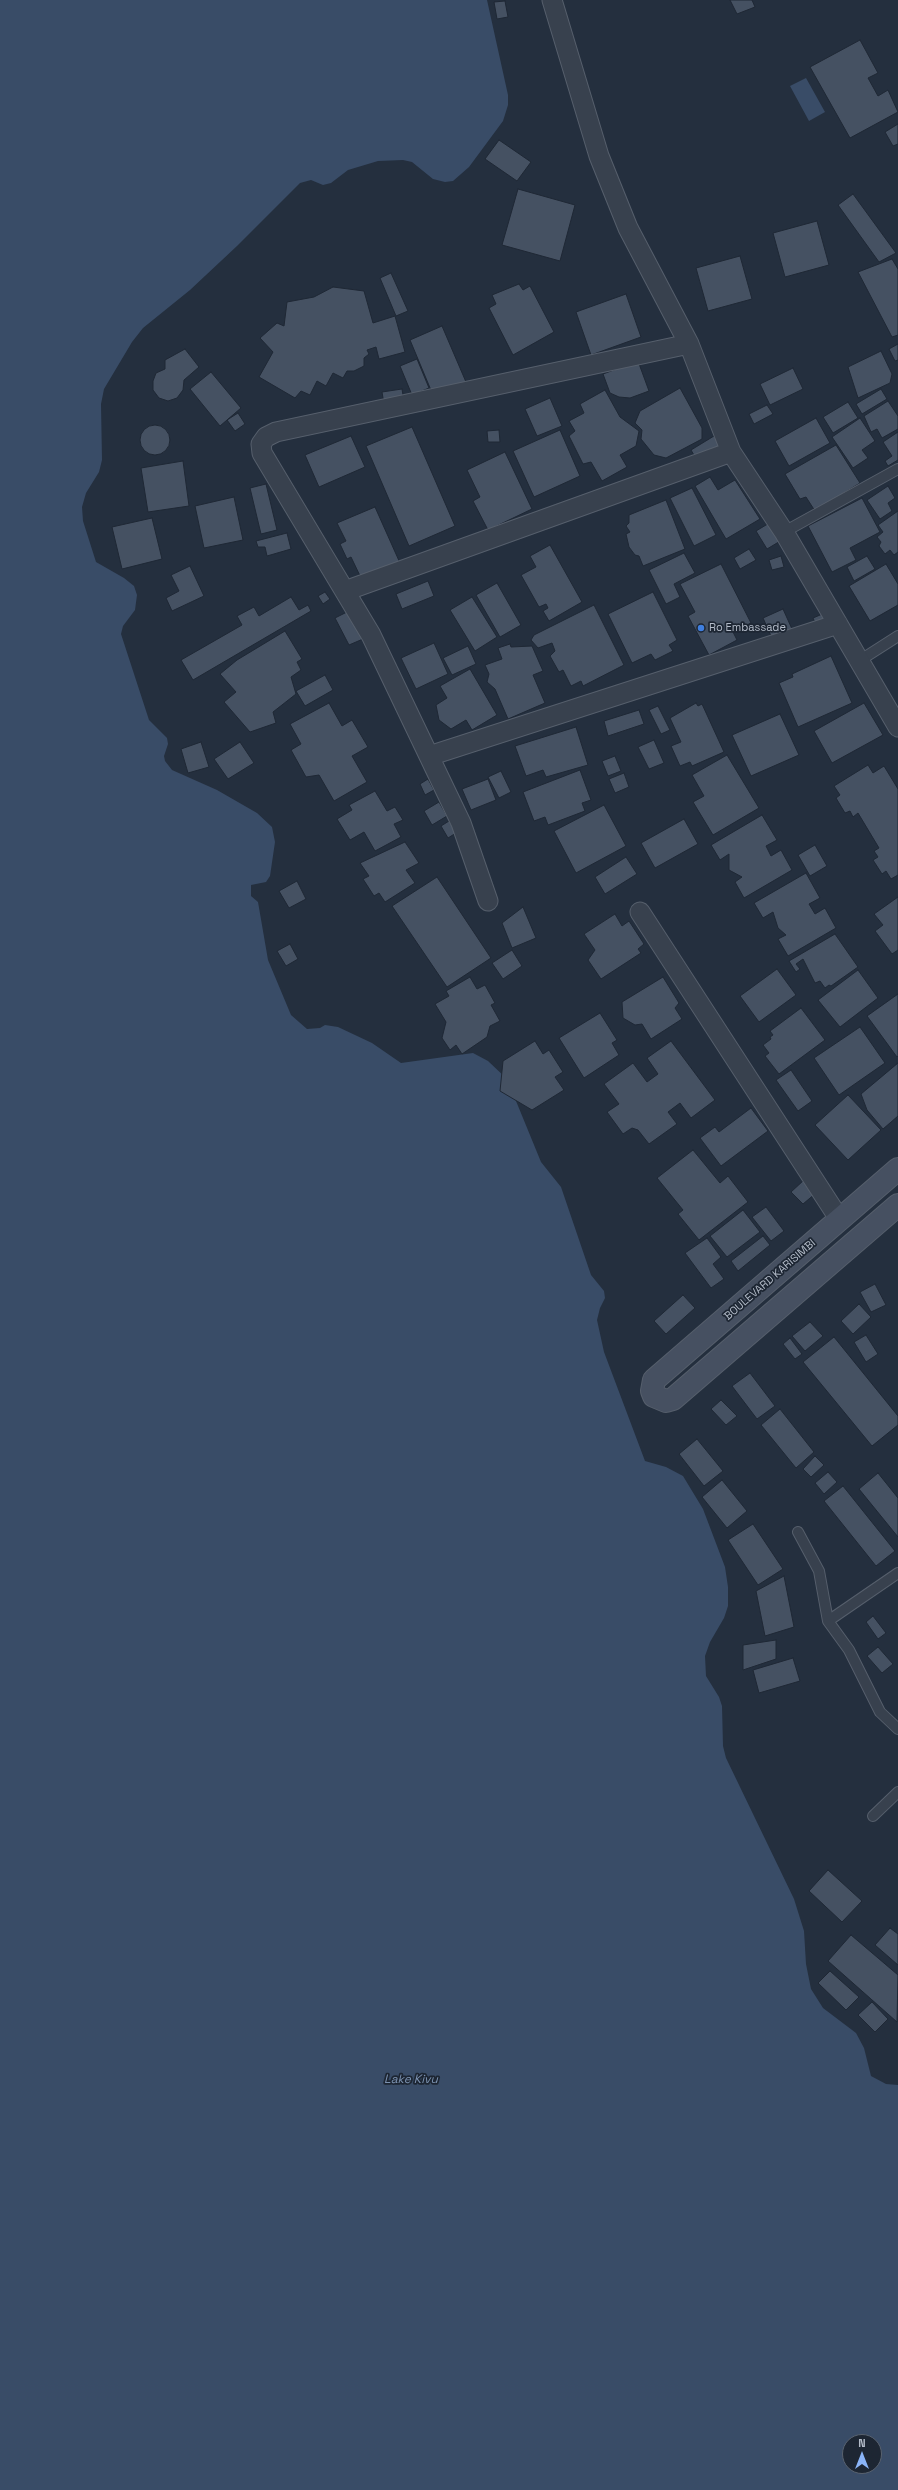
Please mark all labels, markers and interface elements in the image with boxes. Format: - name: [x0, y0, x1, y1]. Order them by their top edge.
- place label: Ro Embassade: [709, 621, 786, 635]
- marker: Ro Embassade: [696, 623, 706, 633]
- street label: BOULEVARD KARISIMBI: [722, 1237, 818, 1323]
- water label: Lake Kivu: [384, 2073, 438, 2087]
- north arrow: [842, 2434, 882, 2474]
- text: N: [858, 2436, 866, 2450]

